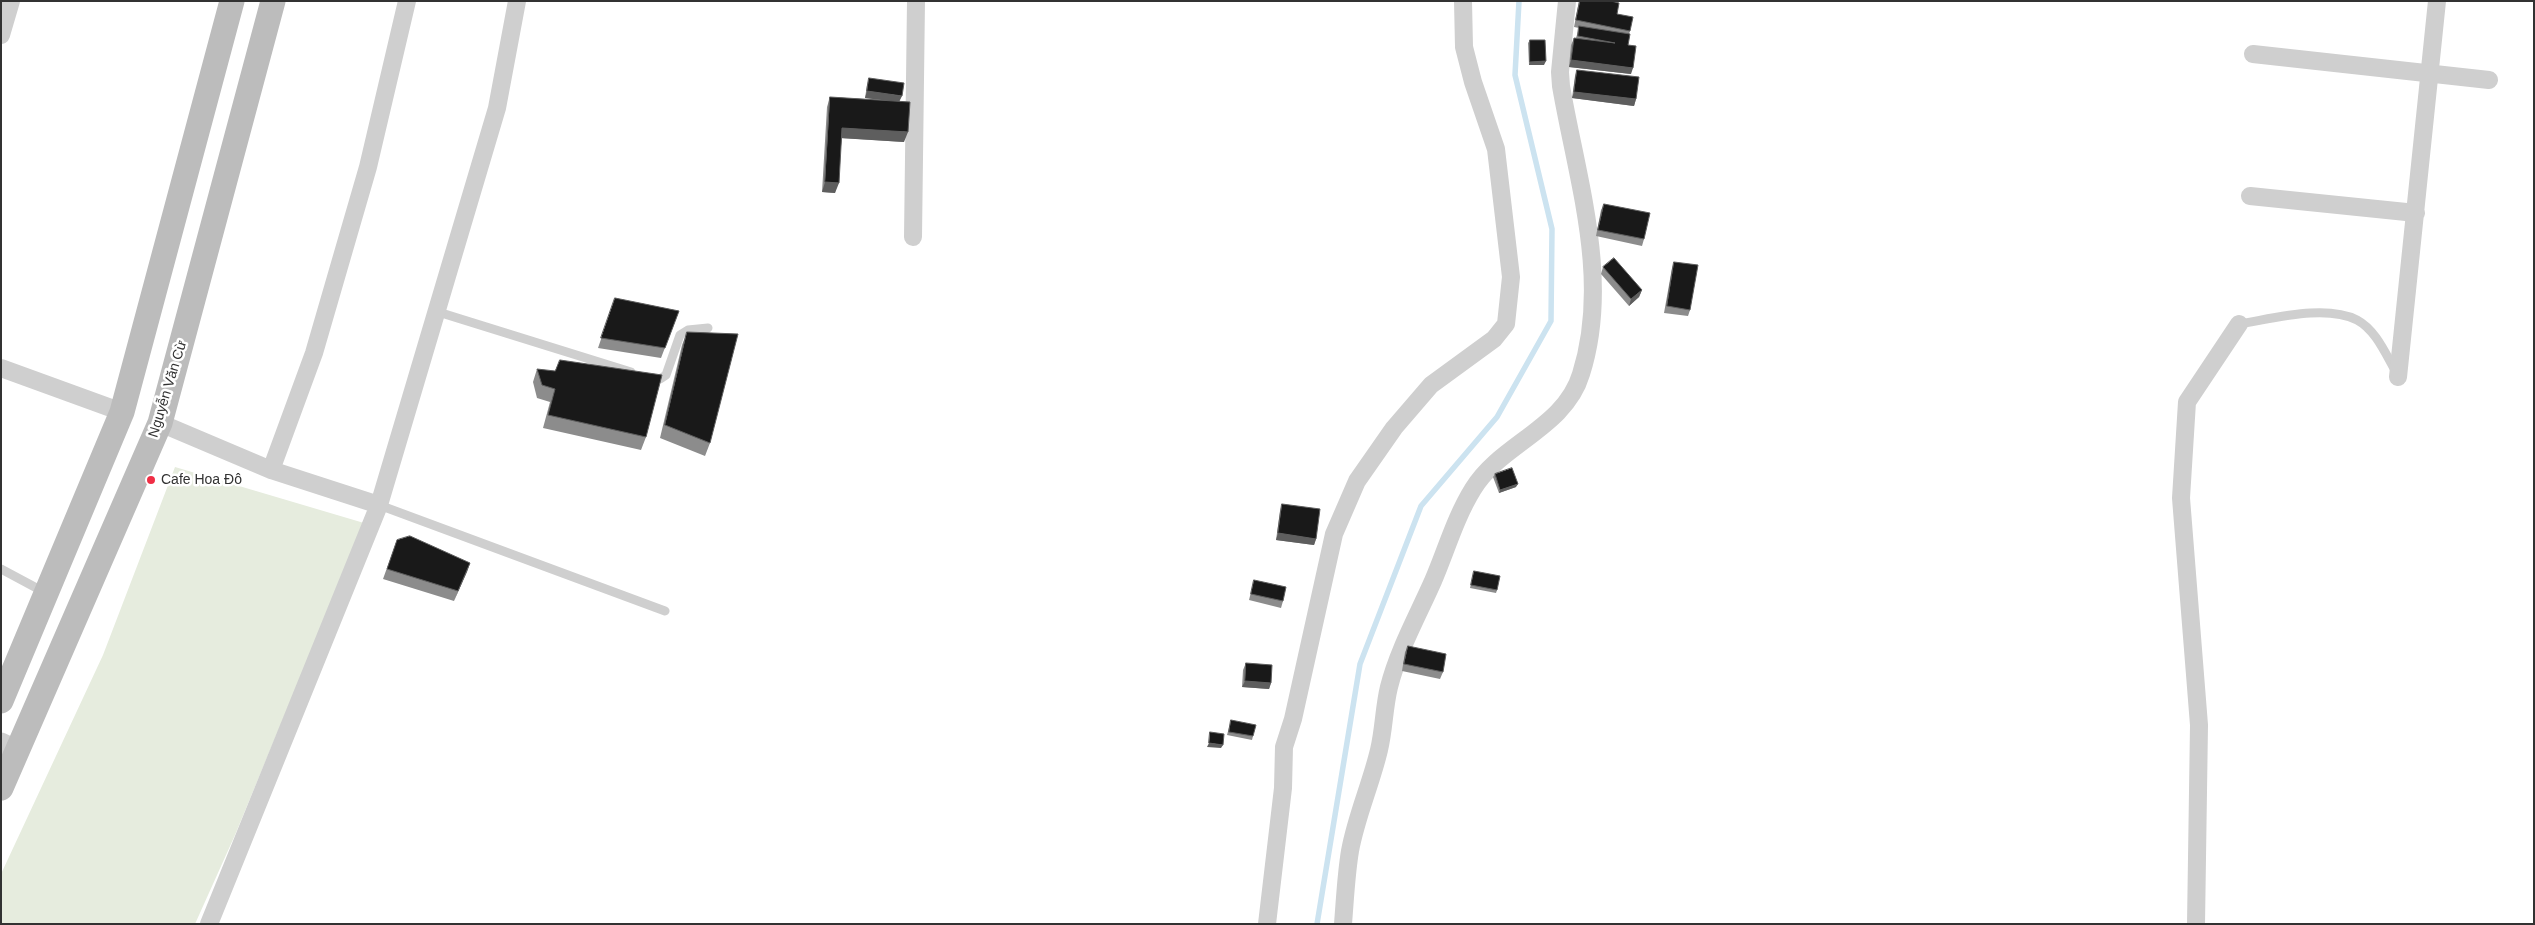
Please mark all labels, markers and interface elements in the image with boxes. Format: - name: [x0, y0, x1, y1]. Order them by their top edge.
- street label: Nguyễn Văn Cừ: [145, 339, 191, 439]
- place label: Cafe Hoa Đô: [161, 472, 242, 488]
- marker: Cafe Hoa Đô: [145, 474, 157, 486]

